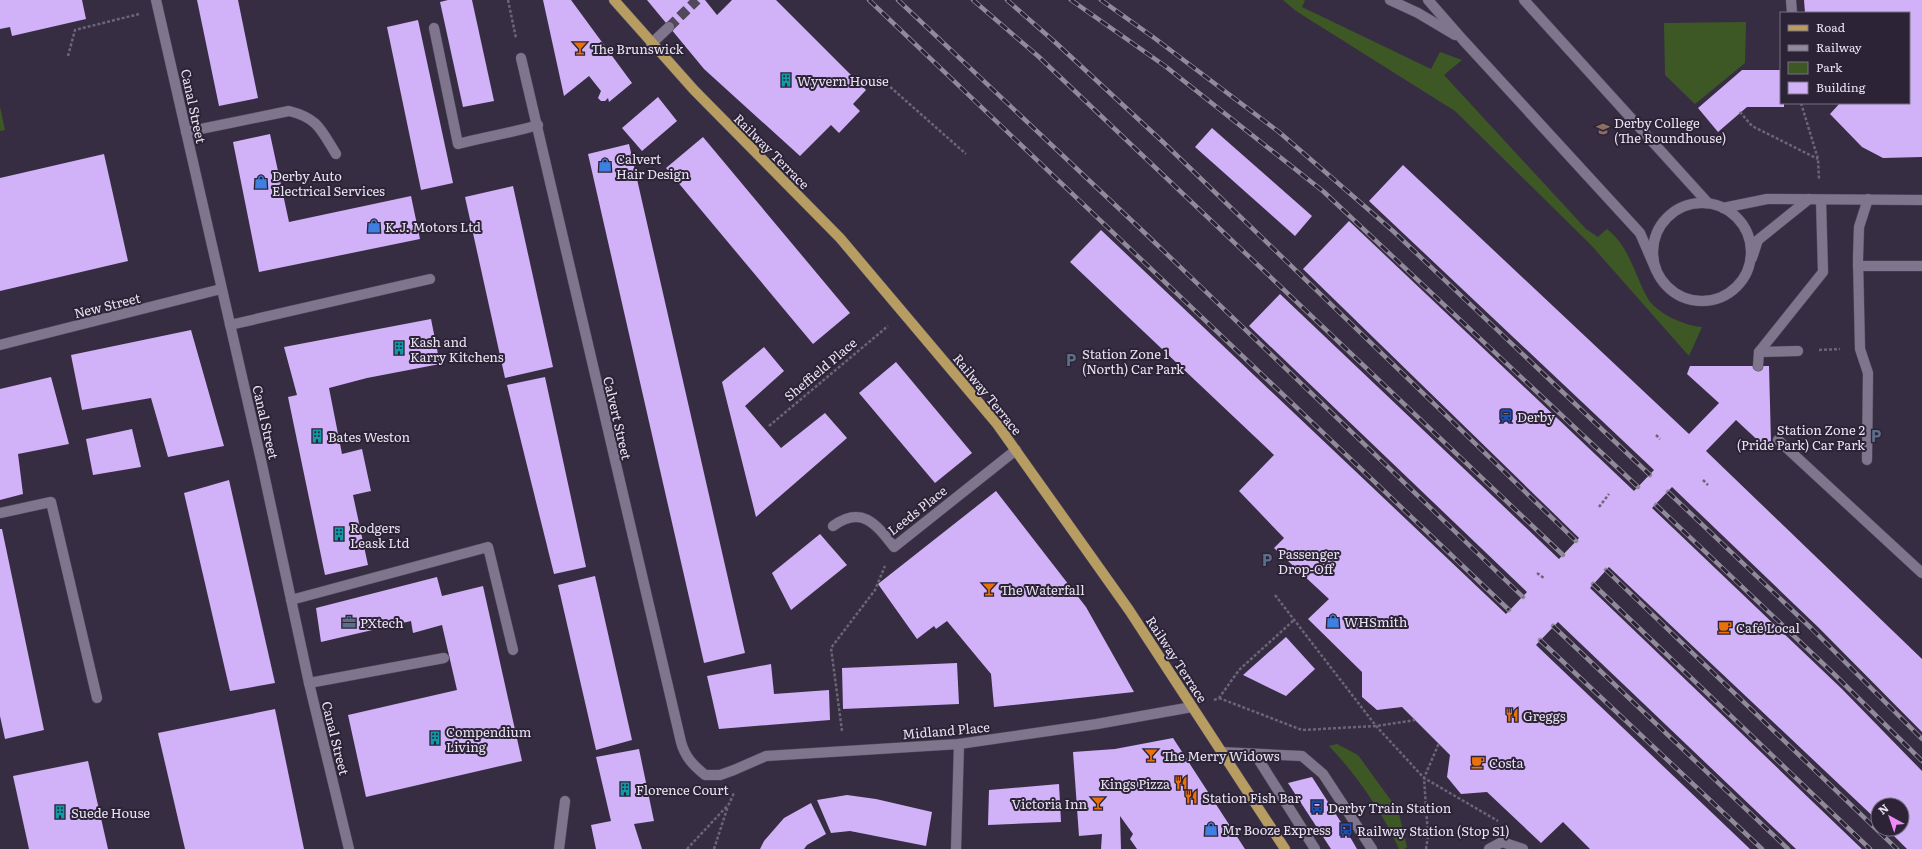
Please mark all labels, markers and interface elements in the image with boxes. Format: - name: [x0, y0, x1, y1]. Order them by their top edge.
- legend: [1780, 12, 1910, 104]
- text: Road: [1816, 18, 1846, 36]
- text: Railway: [1816, 38, 1862, 56]
- place label: The Brunswick: [591, 39, 685, 58]
- bar icon: The Brunswick: [572, 40, 588, 56]
- text: Park: [1816, 58, 1843, 76]
- street label: Canal Street: [177, 67, 211, 146]
- place label: Wyvern House: [797, 71, 889, 90]
- building icon: Wyvern House: [778, 72, 794, 88]
- text: Building: [1816, 78, 1866, 96]
- street label: Railway Terrace: [730, 109, 814, 193]
- place label: Derby College (The Roundhouse): [1614, 113, 1726, 147]
- school or university icon: Derby College (The Roundhouse): [1595, 121, 1611, 137]
- place label: Calvert Hair Design: [616, 149, 690, 183]
- shop icon: Calvert Hair Design: [597, 157, 613, 173]
- place label: Derby Auto Electrical Services: [272, 166, 385, 200]
- shop icon: Derby Auto Electrical Services: [253, 174, 269, 190]
- place label: K.J. Motors Ltd: [385, 217, 481, 236]
- shop icon: K.J. Motors Ltd: [366, 218, 382, 234]
- street label: New Street: [72, 287, 143, 322]
- place label: Kash and Karry Kitchens: [410, 332, 504, 366]
- street label: Sheffield Place: [780, 333, 861, 405]
- building icon: Kash and Karry Kitchens: [391, 340, 407, 356]
- place label: Station Zone 1 (North) Car Park: [1082, 344, 1185, 378]
- street label: Railway Terrace: [949, 349, 1027, 439]
- parking icon: Station Zone 1 (North) Car Park: [1063, 352, 1079, 368]
- street label: Calvert Street: [599, 374, 637, 462]
- street label: Canal Street: [248, 383, 284, 462]
- place label: Derby: [1517, 407, 1555, 426]
- station icon: Derby: [1498, 408, 1514, 424]
- place label: Station Zone 2 (Pride Park) Car Park: [1737, 420, 1866, 454]
- place label: Bates Weston: [328, 427, 410, 446]
- building icon: Bates Weston: [309, 428, 325, 444]
- parking icon: Station Zone 2 (Pride Park) Car Park: [1868, 428, 1884, 444]
- street label: Leeds Place: [883, 481, 951, 539]
- place label: Rodgers Leask Ltd: [350, 518, 409, 552]
- building icon: Rodgers Leask Ltd: [331, 526, 347, 542]
- place label: Passenger Drop-Off: [1278, 544, 1340, 578]
- parking icon: Passenger Drop-Off: [1259, 552, 1275, 568]
- place label: The Waterfall: [1000, 580, 1085, 599]
- bar icon: The Waterfall: [981, 581, 997, 597]
- street label: Railway Terrace: [1142, 612, 1212, 706]
- place label: WHSmith: [1344, 612, 1408, 631]
- place label: PXtech: [360, 613, 404, 632]
- shop icon: WHSmith: [1325, 613, 1341, 629]
- office icon: PXtech: [341, 614, 357, 630]
- place label: Café Local: [1736, 618, 1801, 637]
- cafe icon: Café Local: [1717, 619, 1733, 635]
- street label: Canal Street: [318, 699, 355, 778]
- place label: Greggs: [1523, 706, 1566, 725]
- restaurant icon: Greggs: [1504, 707, 1520, 723]
- street label: Midland Place: [901, 717, 991, 743]
- place label: Compendium Living: [446, 722, 532, 756]
- building icon: Compendium Living: [427, 730, 443, 746]
- place label: The Merry Widows: [1162, 746, 1280, 765]
- bar icon: The Merry Widows: [1143, 747, 1159, 763]
- place label: Costa: [1489, 753, 1523, 772]
- cafe icon: Costa: [1470, 754, 1486, 770]
- place label: Kings Pizza: [1100, 774, 1170, 793]
- restaurant icon: Kings Pizza: [1173, 775, 1189, 791]
- place label: Florence Court: [636, 780, 729, 799]
- building icon: Florence Court: [617, 781, 633, 797]
- place label: Station Fish Bar: [1202, 788, 1301, 807]
- restaurant icon: Station Fish Bar: [1183, 789, 1199, 805]
- place label: Victoria Inn: [1012, 794, 1087, 813]
- bar icon: Victoria Inn: [1090, 795, 1106, 811]
- north arrow: [1870, 797, 1910, 837]
- place label: Derby Train Station: [1328, 798, 1452, 817]
- bus stop icon: Derby Train Station: [1309, 799, 1325, 815]
- text: N: [1874, 799, 1892, 818]
- place label: Suede House: [71, 803, 150, 822]
- building icon: Suede House: [52, 804, 68, 820]
- place label: Mr Booze Express: [1222, 820, 1331, 839]
- shop icon: Mr Booze Express: [1203, 821, 1219, 837]
- place label: Railway Station (Stop S1): [1357, 821, 1509, 840]
- bus stop icon: Railway Station (Stop S1): [1338, 822, 1354, 838]

